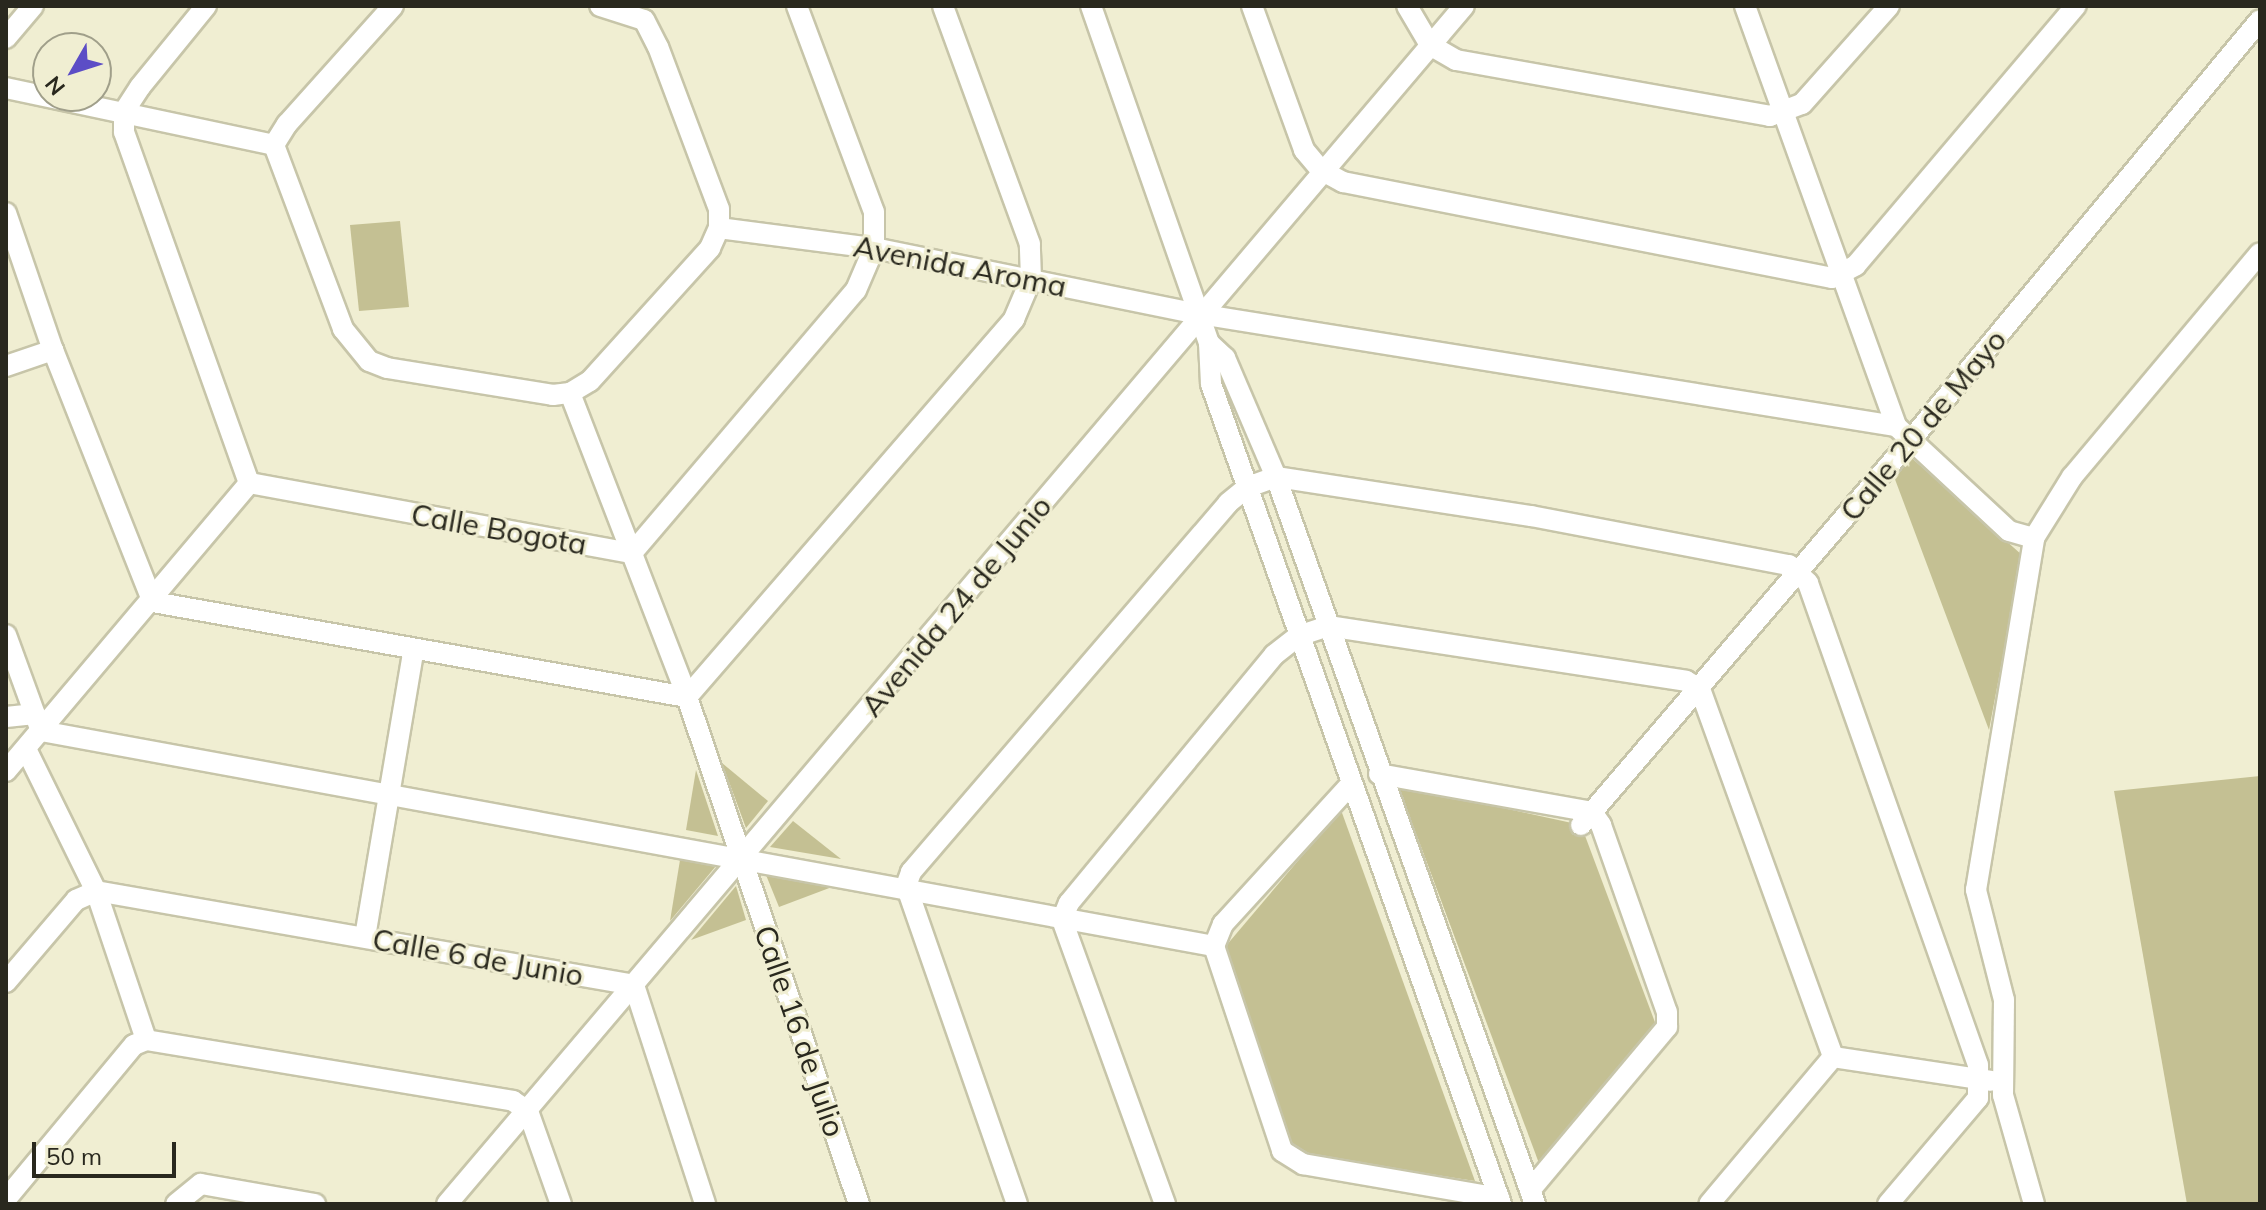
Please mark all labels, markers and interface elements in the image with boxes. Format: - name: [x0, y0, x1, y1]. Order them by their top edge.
- north arrow: [32, 32, 112, 112]
- text: N: [39, 71, 71, 101]
- street label: Avenida Aroma: [851, 228, 1069, 304]
- street label: Calle 20 de Mayo: [1832, 322, 2014, 528]
- street label: Avenida 24 de Junio: [853, 488, 1059, 724]
- street label: Calle Bogota: [408, 496, 590, 562]
- street label: Calle 6 de Junio: [370, 921, 586, 993]
- street label: Calle 16 de Julio: [747, 921, 853, 1141]
- scale bar: [36, 1126, 180, 1176]
- text: 50 m: [46, 1141, 102, 1171]

